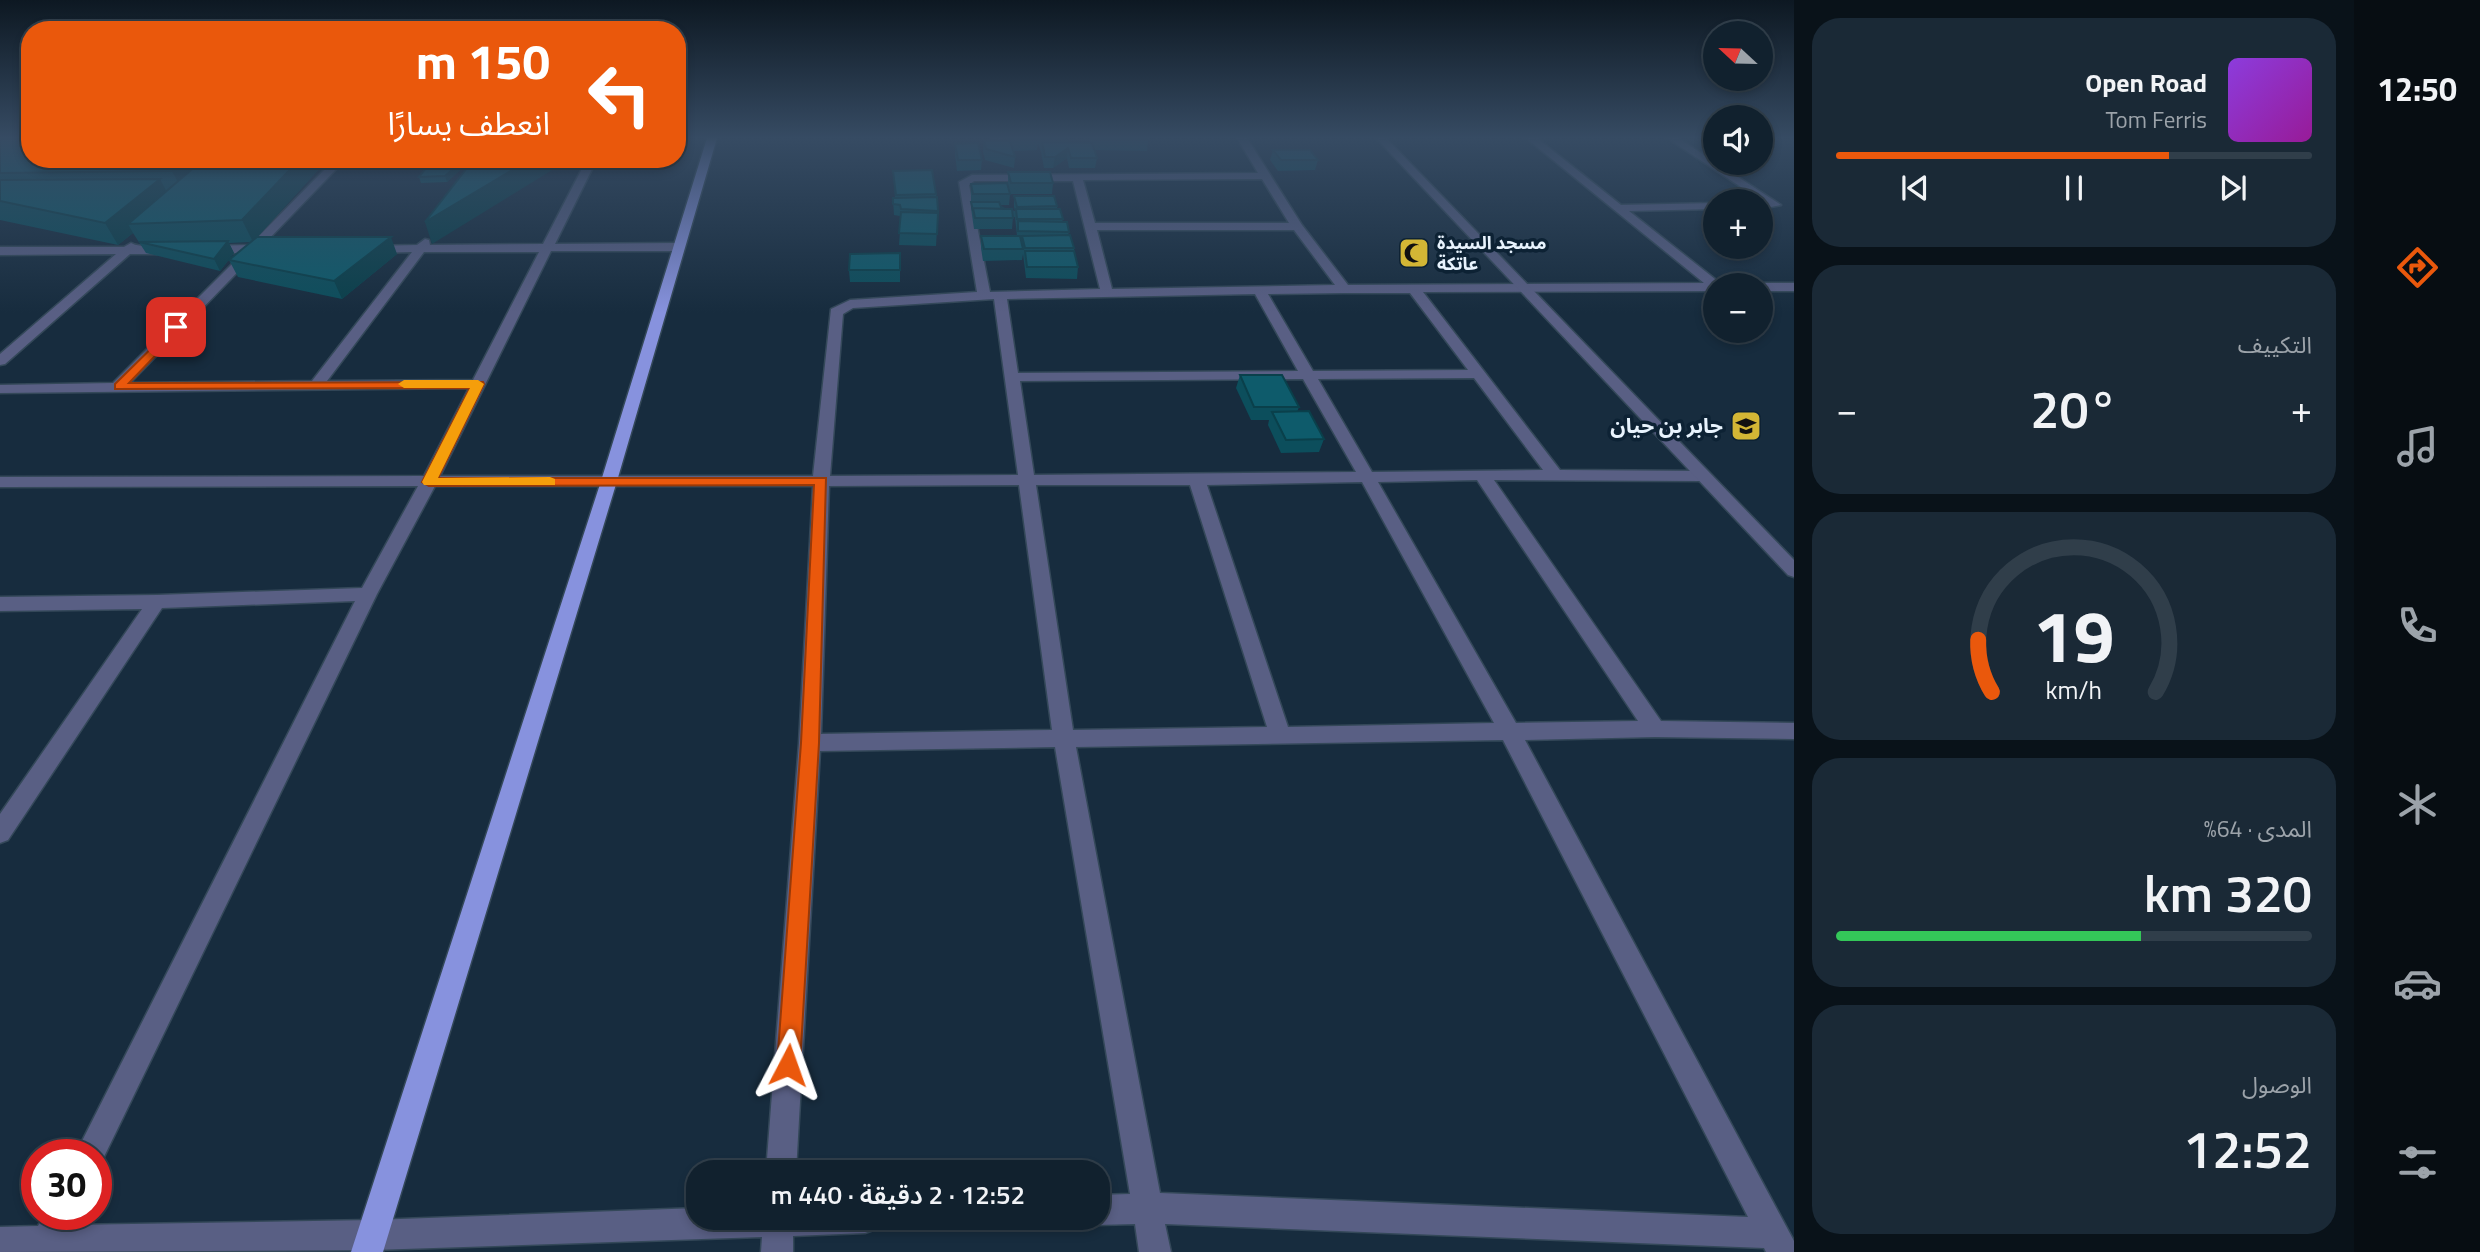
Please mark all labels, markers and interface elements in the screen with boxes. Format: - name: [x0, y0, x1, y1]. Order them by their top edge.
- north arrow: [1703, 21, 1773, 91]
- map controls: [1703, 21, 1773, 343]
- text: 150 m: [416, 23, 550, 98]
- icon: left: [574, 49, 665, 140]
- text: Open Road: [2085, 63, 2207, 102]
- text: 12:50: [2377, 65, 2457, 113]
- text: انعطف يسارًا: [388, 99, 550, 147]
- text: Tom Ferris: [2106, 102, 2207, 137]
- button: sound: [1703, 105, 1773, 175]
- icon: previous: [1896, 169, 1934, 207]
- icon: pause: [2055, 169, 2093, 207]
- icon: next: [2214, 169, 2252, 207]
- button: +: [1703, 189, 1773, 259]
- place label: مسجد السيدة عاتكة: [1437, 229, 1547, 277]
- mosque icon: مسجد السيدة عاتكة: [1397, 236, 1431, 270]
- icon: directions: [2393, 243, 2442, 292]
- button: −: [1703, 273, 1773, 343]
- pin: [146, 297, 206, 357]
- icon: arrive: [157, 308, 195, 346]
- text: التكييف: [2238, 327, 2312, 362]
- text: 20°: [2030, 369, 2118, 448]
- text: −: [1836, 380, 1857, 438]
- text: +: [2291, 380, 2312, 438]
- place label: جابر بن حيان: [1610, 409, 1723, 441]
- school or university icon: جابر بن حيان: [1729, 409, 1763, 443]
- icon: music: [2393, 422, 2442, 471]
- text: 19: [2033, 580, 2115, 690]
- icon: phone: [2393, 601, 2442, 650]
- text: km/h: [2046, 671, 2102, 709]
- icon: climate: [2393, 780, 2442, 829]
- text: المدى · 64%: [2204, 811, 2312, 846]
- text: 320 km: [2144, 853, 2312, 932]
- icon: car: [2393, 959, 2442, 1008]
- position arrow: [751, 1028, 825, 1102]
- text: الوصول: [2242, 1067, 2312, 1102]
- text: 12:52: [2183, 1109, 2312, 1188]
- icon: filters: [2393, 1138, 2442, 1187]
- speed limit sign: 30: [21, 1139, 112, 1230]
- text: 12:52 · 2 دقيقة · 440 m: [771, 1175, 1025, 1214]

